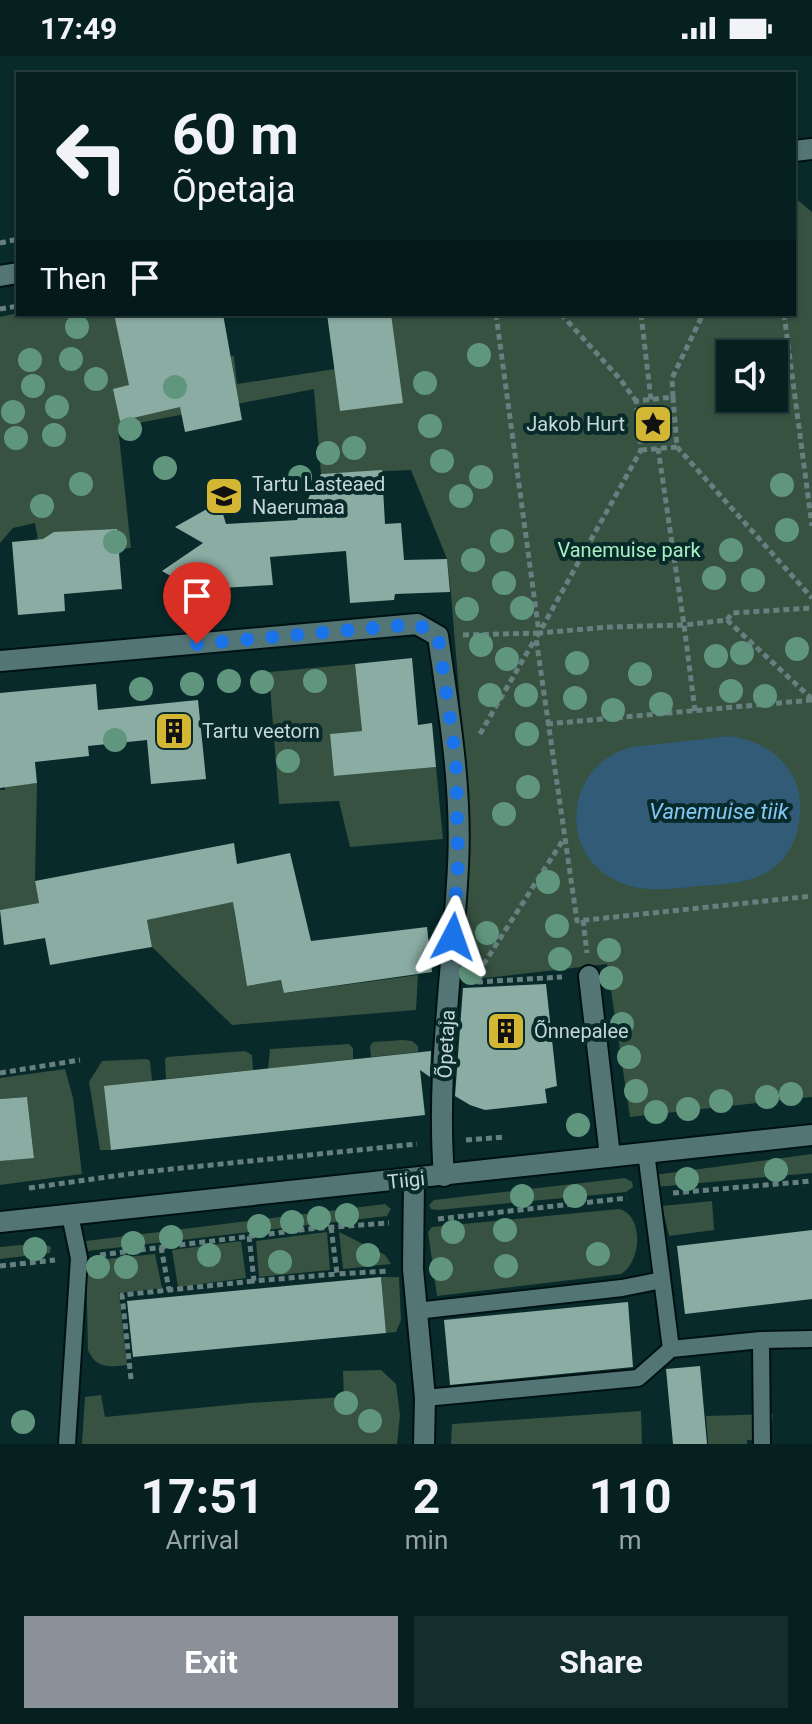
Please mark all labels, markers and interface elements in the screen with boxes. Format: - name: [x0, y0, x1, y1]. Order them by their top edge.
- text: 17:49: [40, 11, 117, 46]
- text: 60 m: [172, 102, 299, 168]
- icon: left: [40, 104, 144, 208]
- text: Õpetaja: [172, 169, 296, 211]
- icon: arrive: [123, 256, 167, 300]
- text: Then: [40, 261, 107, 296]
- map controls: [716, 340, 788, 412]
- button: sound: [716, 340, 788, 412]
- place icon: Jakob Hurt: [632, 403, 674, 445]
- place label: Jakob Hurt: [526, 412, 625, 436]
- place label: Tartu Lasteaed Naerumaa: [252, 472, 385, 519]
- school or university icon: Tartu Lasteaed Naerumaa: [203, 475, 245, 517]
- park label: Vanemuise park: [557, 538, 701, 562]
- pin: [163, 562, 231, 644]
- icon: arrive: [175, 574, 219, 618]
- building icon: Tartu veetorn: [153, 710, 195, 752]
- place label: Tartu veetorn: [202, 719, 320, 743]
- water label: Vanemuise tiik: [649, 799, 790, 824]
- position arrow: [411, 895, 495, 979]
- street label: Õpetaja: [432, 1009, 460, 1079]
- building icon: Õnnepalee: [485, 1010, 527, 1052]
- place label: Õnnepalee: [534, 1019, 629, 1043]
- street label: Tiigi: [386, 1166, 426, 1194]
- text: 17:51: [141, 1468, 264, 1525]
- text: 2: [413, 1468, 440, 1525]
- text: 110: [589, 1468, 671, 1525]
- text: Arrival: [166, 1525, 239, 1555]
- text: min: [405, 1525, 448, 1555]
- text: m: [619, 1525, 642, 1555]
- button: Exit: [24, 1616, 398, 1708]
- button: Share: [414, 1616, 788, 1708]

